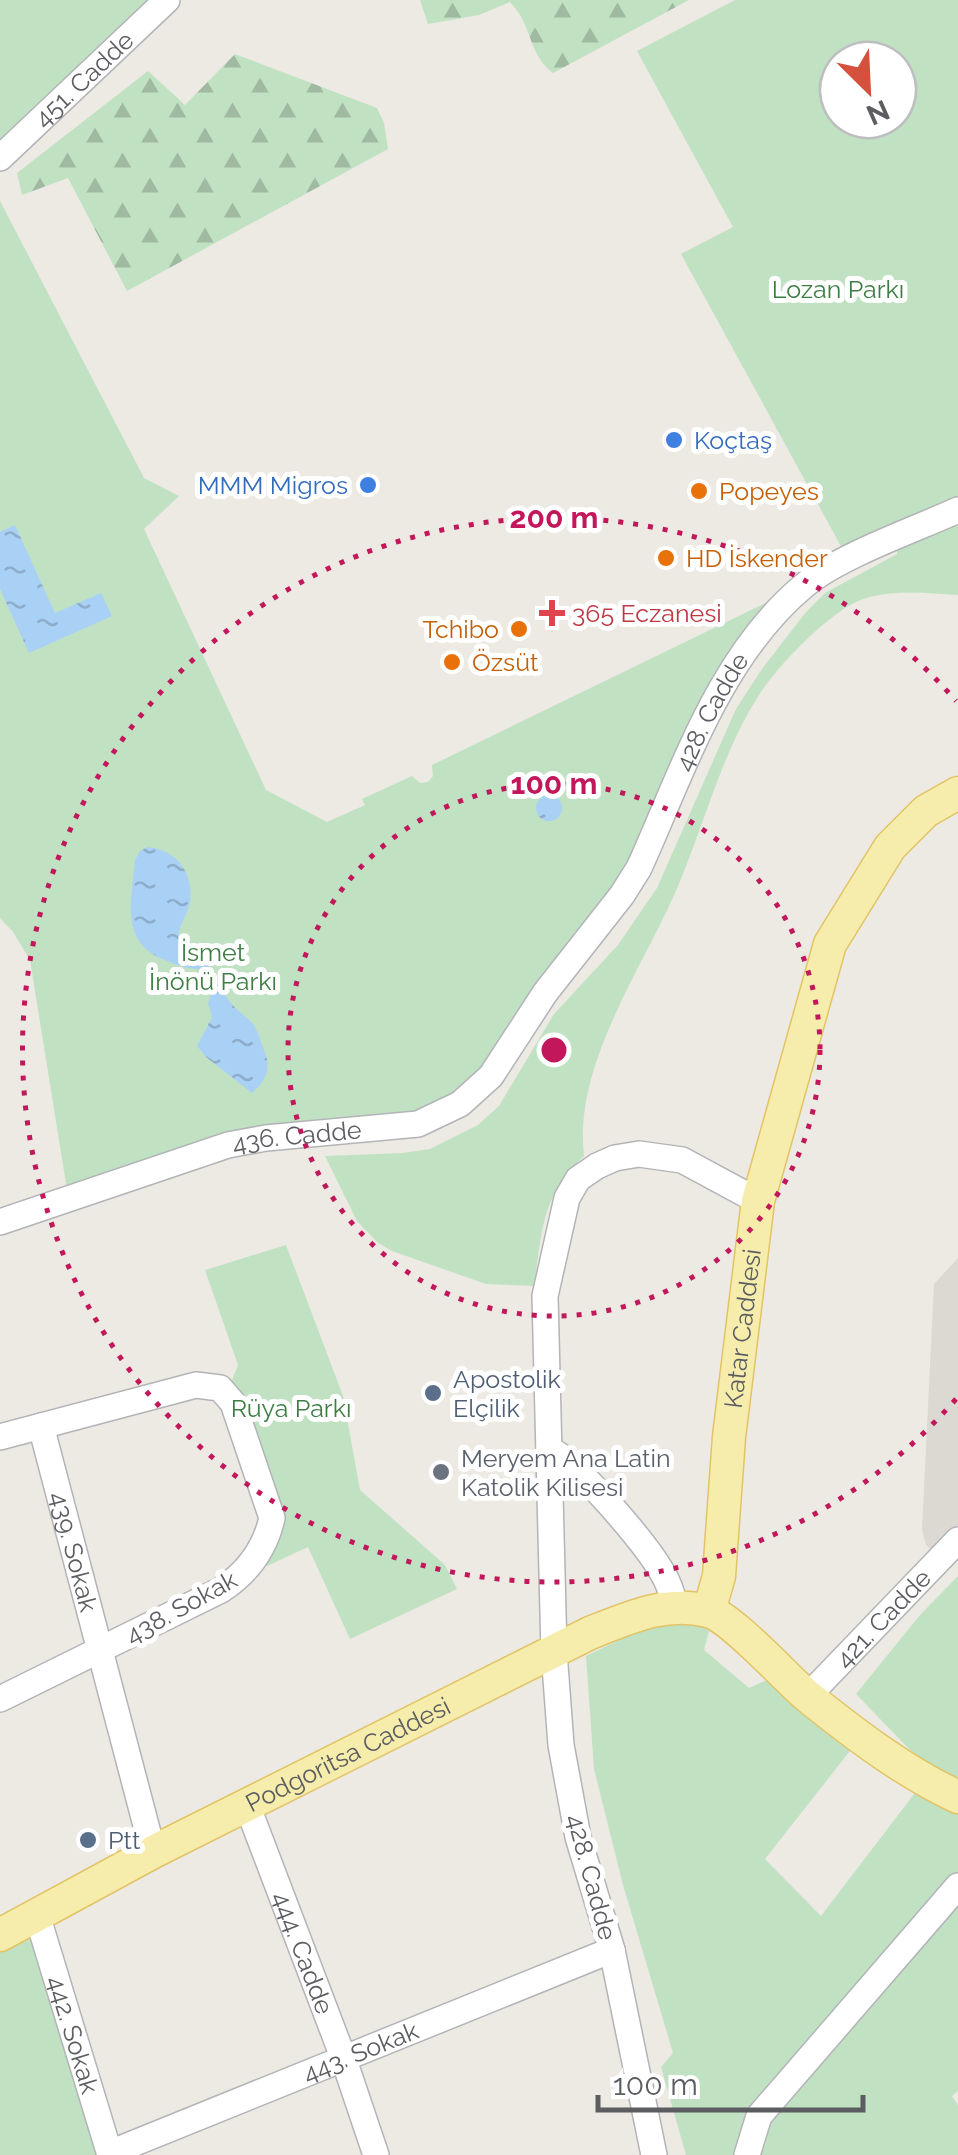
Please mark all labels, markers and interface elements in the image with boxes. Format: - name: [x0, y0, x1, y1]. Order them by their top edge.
- street label: 451. Cadde: [28, 25, 140, 133]
- north arrow: [818, 40, 918, 140]
- text: N: [861, 93, 894, 132]
- park label: Lozan Parkı: [772, 274, 904, 304]
- place label: Koçtaş: [694, 425, 772, 455]
- marker: Koçtaş: [663, 429, 685, 451]
- place label: MMM Migros: [198, 470, 348, 500]
- marker: MMM Migros: [357, 474, 379, 496]
- place label: Popeyes: [719, 476, 819, 506]
- marker: Popeyes: [688, 480, 710, 502]
- text: 200 m: [510, 500, 598, 535]
- place label: HD İskender: [686, 543, 828, 573]
- marker: HD İskender: [655, 547, 677, 569]
- place label: 365 Eczanesi: [572, 598, 722, 628]
- marker: 365 Eczanesi: [541, 602, 563, 624]
- place label: Tchibo: [422, 614, 499, 644]
- marker: Tchibo: [508, 618, 530, 640]
- place label: Özsüt: [472, 647, 539, 677]
- street label: 428. Cadde: [668, 647, 755, 775]
- marker: Özsüt: [441, 651, 463, 673]
- text: 100 m: [511, 766, 597, 801]
- park label: İsmet İnönü Parkı: [149, 937, 277, 996]
- centre of rings: [536, 1032, 572, 1068]
- street label: 436. Cadde: [230, 1114, 363, 1159]
- street label: Katar Caddesi: [718, 1247, 767, 1410]
- place label: Apostolik Elçilik: [453, 1364, 562, 1423]
- marker: Apostolik Elçilik: [422, 1382, 444, 1404]
- park label: Rüya Parkı: [231, 1393, 351, 1423]
- place label: Meryem Ana Latin Katolik Kilisesi: [461, 1443, 670, 1502]
- marker: Meryem Ana Latin Katolik Kilisesi: [430, 1461, 452, 1483]
- street label: 439. Sokak: [44, 1488, 104, 1616]
- street label: 421. Cadde: [829, 1563, 937, 1674]
- street label: 438. Sokak: [120, 1564, 243, 1650]
- street label: Podgoritsa Caddesi: [241, 1691, 455, 1818]
- street label: 428. Cadde: [561, 1811, 623, 1943]
- place label: Ptt: [108, 1825, 141, 1855]
- marker: Ptt: [77, 1829, 99, 1851]
- street label: 444. Cadde: [266, 1887, 340, 2018]
- street label: 442. Sokak: [41, 1972, 106, 2098]
- street label: 443. Sokak: [298, 2015, 423, 2089]
- scale bar: [598, 2050, 863, 2112]
- text: 100 m: [613, 2067, 698, 2102]

